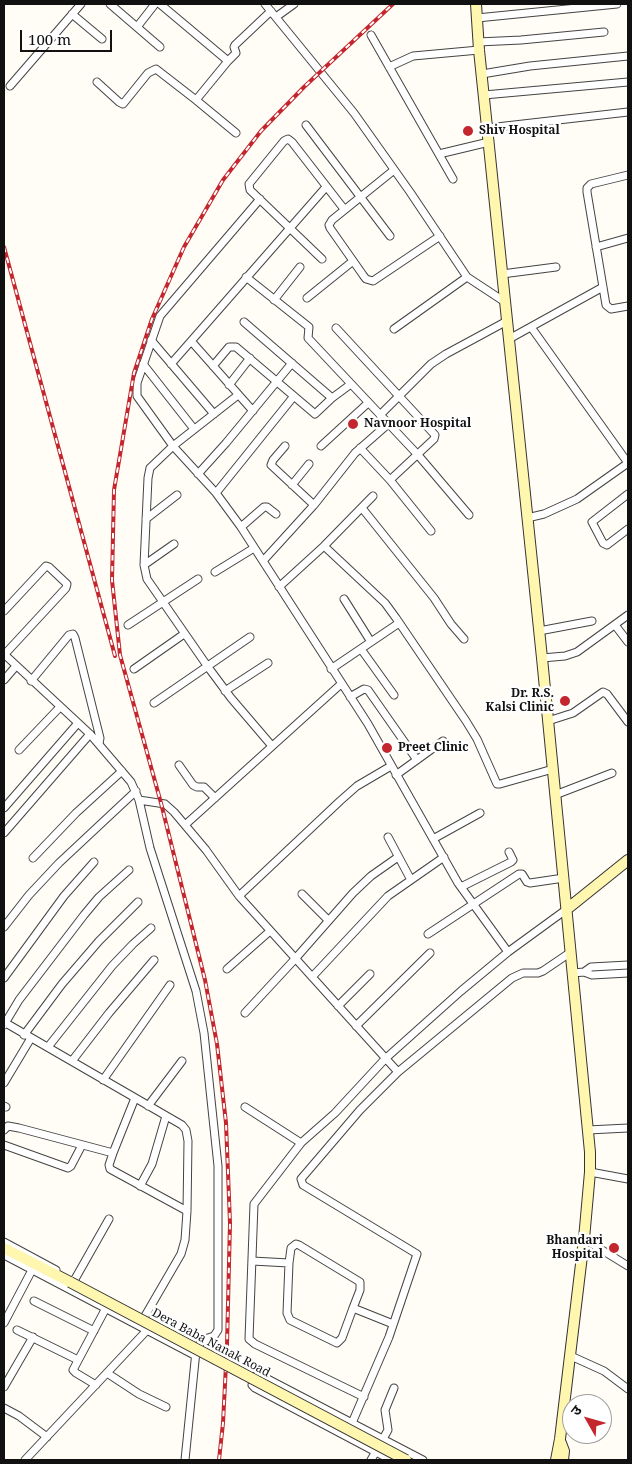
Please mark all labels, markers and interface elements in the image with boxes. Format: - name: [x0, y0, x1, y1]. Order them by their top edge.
- scale bar: [22, 20, 115, 52]
- text: 100 m: [28, 29, 71, 49]
- marker: Shiv Hospital: [461, 124, 475, 138]
- place label: Shiv Hospital: [479, 124, 560, 138]
- marker: Navnoor Hospital: [346, 417, 360, 431]
- place label: Navnoor Hospital: [364, 417, 471, 431]
- place label: Dr. R.S. Kalsi Clinic: [486, 687, 554, 715]
- marker: Dr. R.S. Kalsi Clinic: [558, 694, 572, 708]
- marker: Preet Clinic: [380, 741, 394, 755]
- place label: Preet Clinic: [398, 741, 469, 755]
- place label: Bhandari Hospital: [546, 1234, 603, 1262]
- marker: Bhandari Hospital: [607, 1241, 621, 1255]
- street label: Dera Baba Nanak Road: [149, 1306, 273, 1380]
- north arrow: [562, 1394, 612, 1444]
- text: उ: [566, 1401, 586, 1419]

